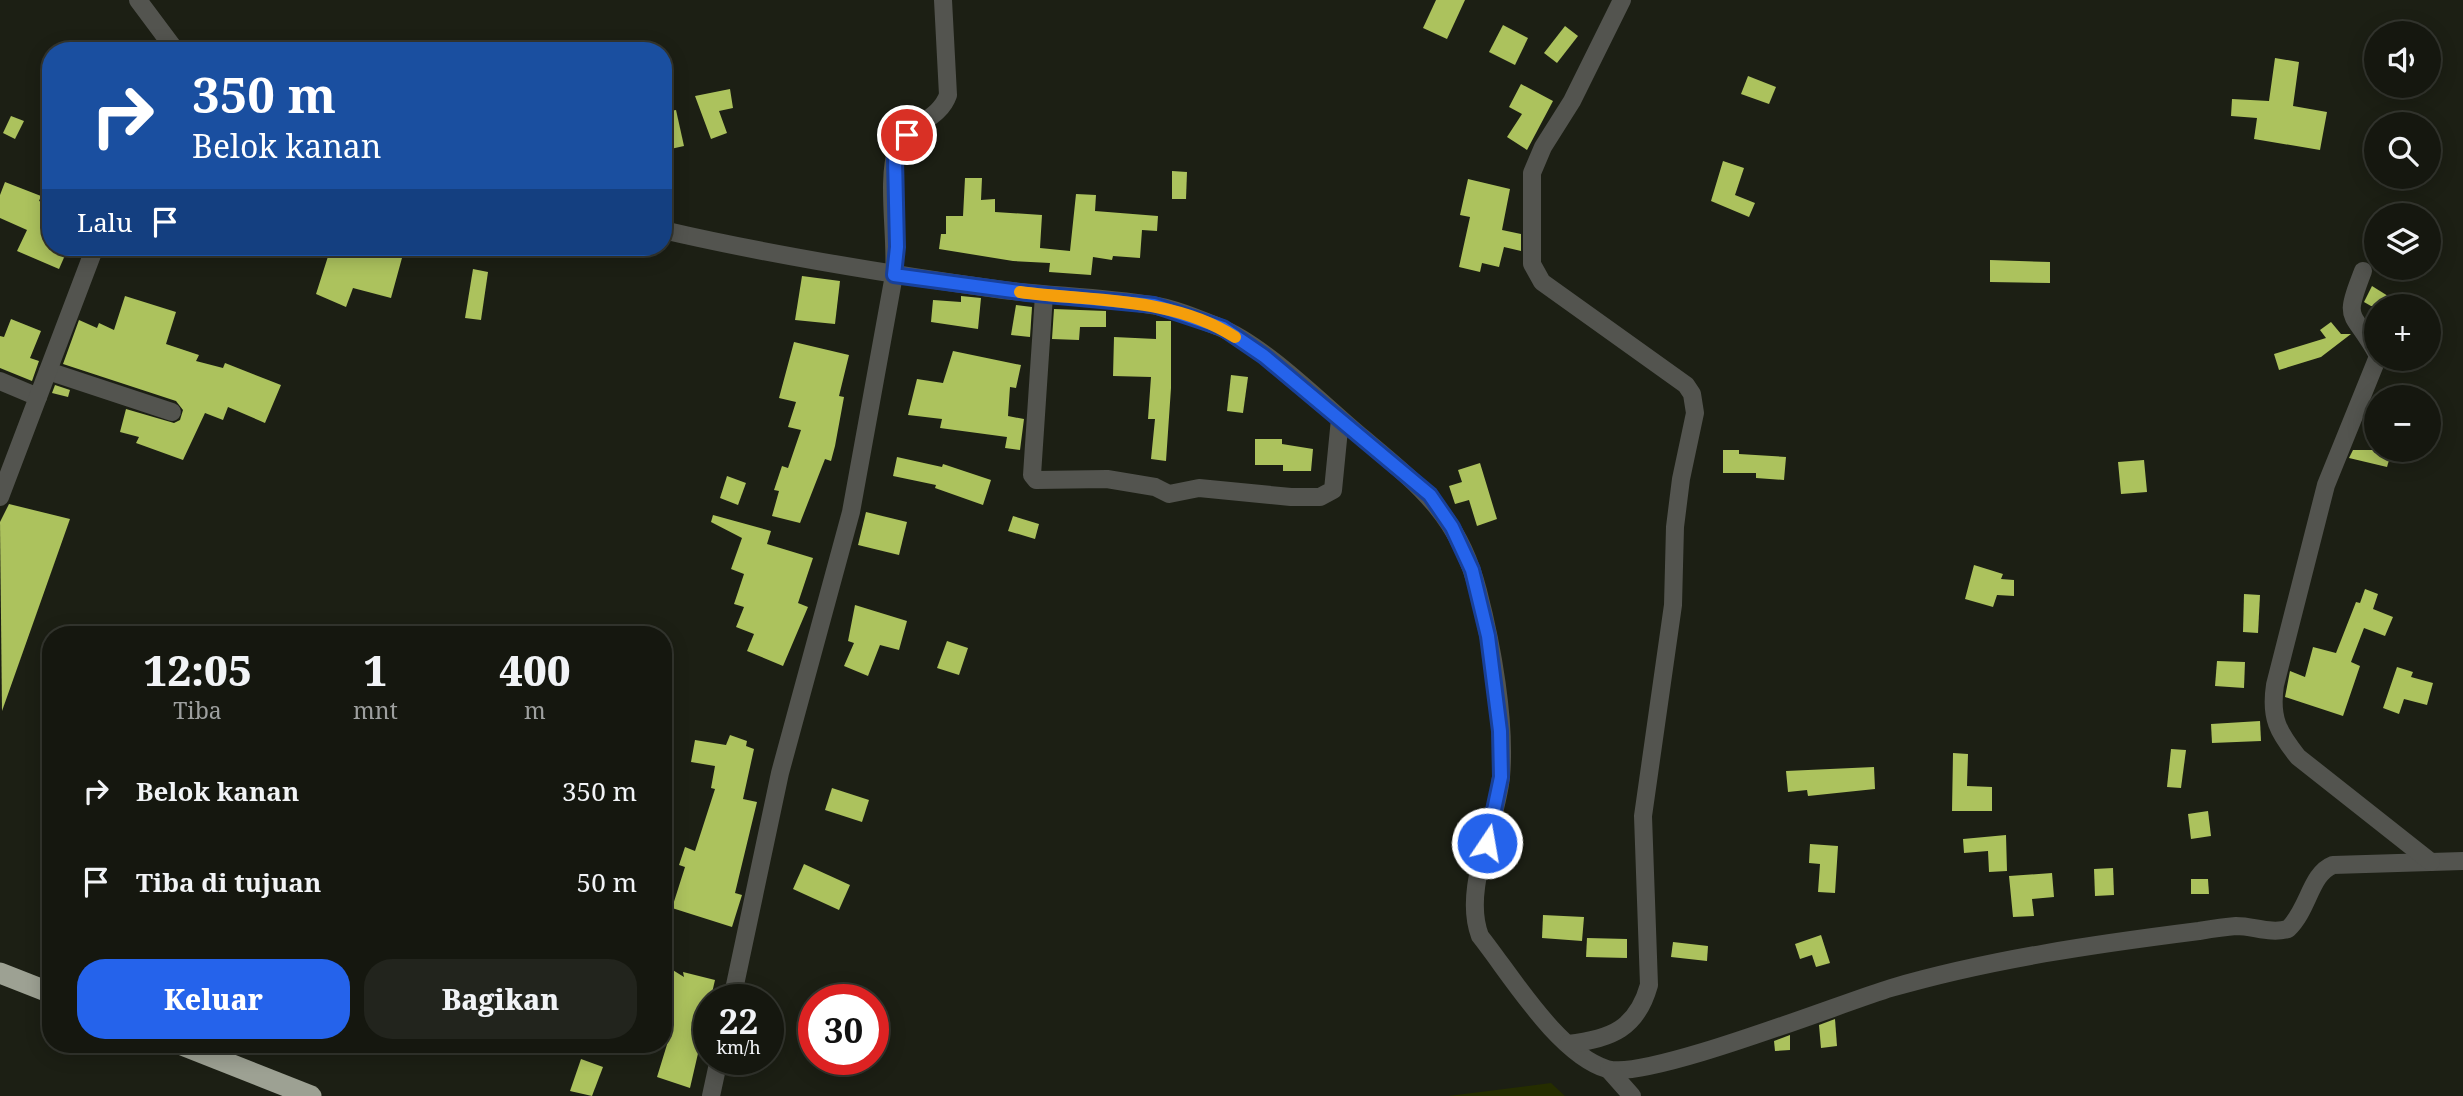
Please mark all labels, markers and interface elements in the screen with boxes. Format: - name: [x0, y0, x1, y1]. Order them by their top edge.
- map controls: [2364, 21, 2441, 462]
- button: sound: [2364, 21, 2441, 98]
- text: 350 m: [192, 61, 336, 127]
- icon: right: [77, 70, 168, 161]
- pin: [877, 105, 937, 165]
- button: search: [2364, 112, 2441, 189]
- icon: arrive: [888, 116, 926, 154]
- text: Belok kanan: [192, 124, 382, 167]
- icon: arrive: [146, 203, 184, 241]
- button: layers: [2364, 203, 2441, 280]
- text: Lalu: [77, 204, 132, 240]
- button: +: [2364, 294, 2441, 371]
- button: −: [2364, 385, 2441, 462]
- text: 12:05: [143, 641, 252, 698]
- text: 1: [364, 641, 387, 698]
- text: 400: [499, 641, 571, 698]
- text: Tiba: [173, 694, 222, 726]
- text: mnt: [353, 694, 398, 726]
- text: m: [524, 694, 546, 726]
- icon: right: [77, 772, 115, 810]
- text: Belok kanan: [136, 773, 299, 809]
- text: 350 m: [562, 773, 637, 809]
- position arrow: [1450, 806, 1524, 880]
- icon: arrive: [77, 863, 115, 901]
- text: Tiba di tujuan: [136, 864, 321, 900]
- text: 50 m: [577, 864, 637, 900]
- button: Keluar: [77, 959, 350, 1039]
- button: Bagikan: [364, 959, 637, 1039]
- speed limit sign: 30: [798, 984, 889, 1075]
- text: 22: [719, 997, 758, 1044]
- text: km/h: [716, 1035, 761, 1059]

